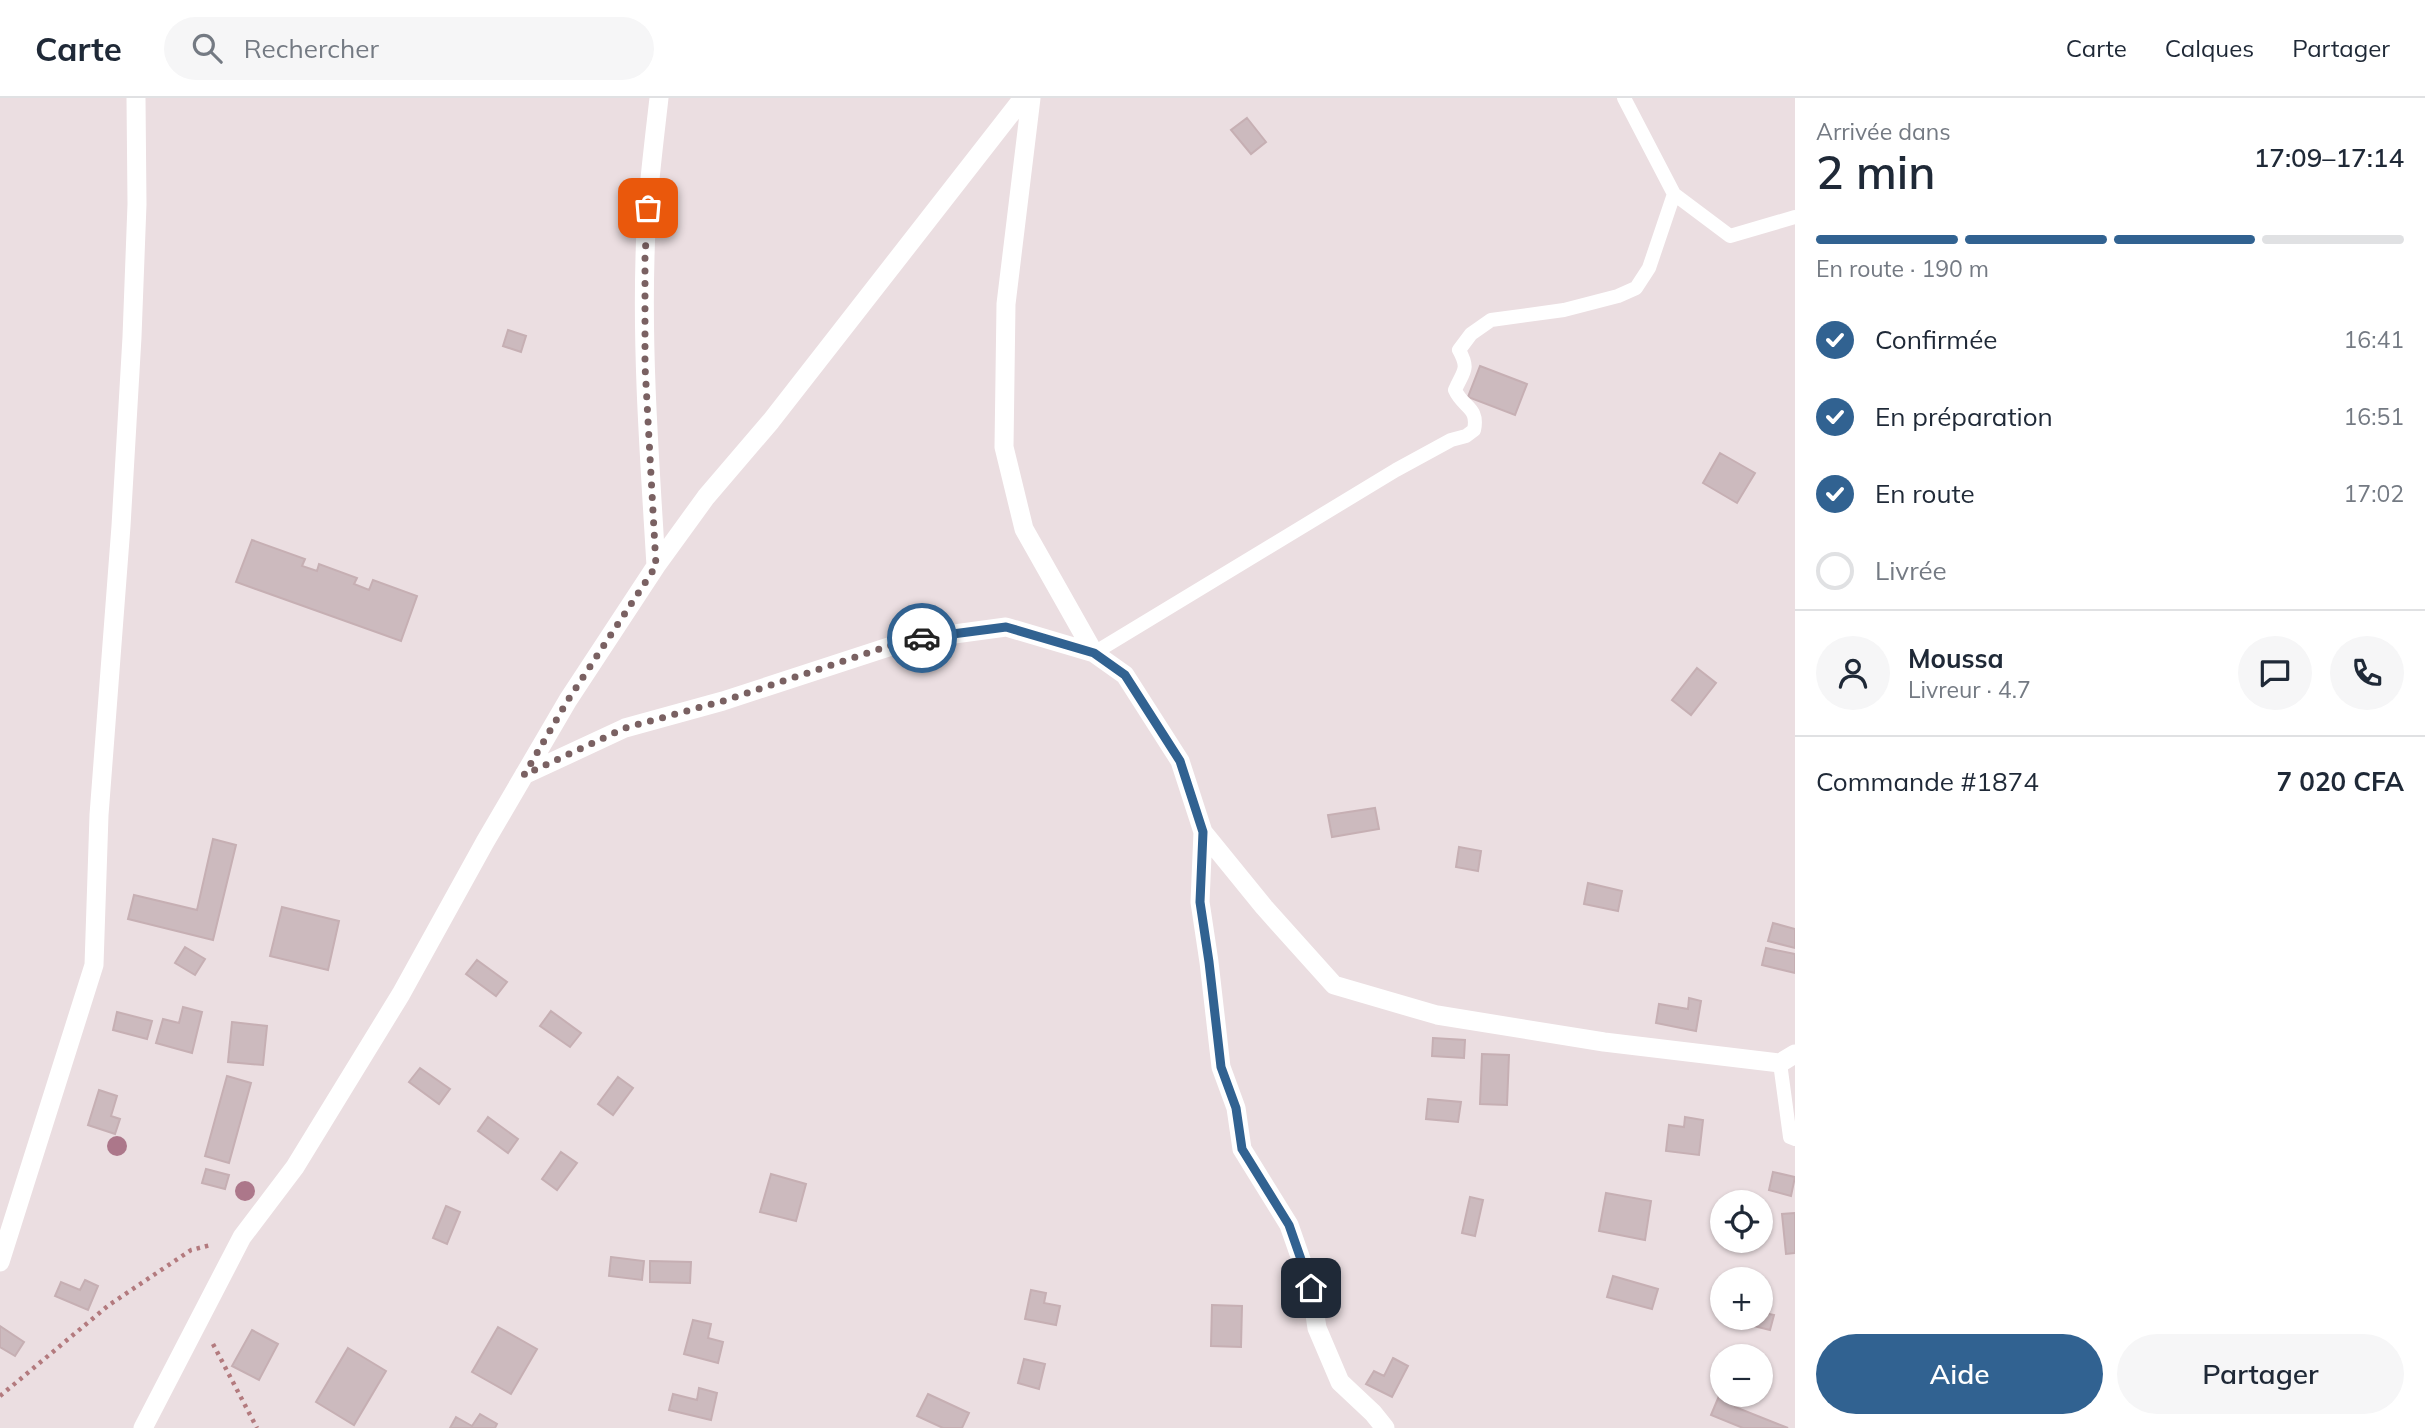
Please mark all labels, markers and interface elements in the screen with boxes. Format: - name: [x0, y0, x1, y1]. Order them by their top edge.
- search box: [164, 17, 654, 80]
- text: Carte: [35, 28, 122, 69]
- icon: search: [188, 29, 226, 67]
- text: Rechercher: [244, 32, 379, 65]
- text: Carte: [2066, 33, 2127, 63]
- text: Calques: [2165, 33, 2254, 63]
- text: Partager: [2292, 33, 2390, 63]
- text: Arrivée dans: [1816, 117, 1951, 146]
- text: 17:09–17:14: [2254, 141, 2404, 174]
- text: 2 min: [1816, 143, 1935, 201]
- pin: [618, 178, 678, 238]
- icon: bag: [629, 189, 667, 227]
- text: En route · 190 m: [1816, 254, 1989, 283]
- icon: check: [1816, 321, 1854, 359]
- text: Confirmée: [1875, 323, 1997, 356]
- text: 16:41: [2344, 325, 2404, 354]
- icon: check: [1816, 398, 1854, 436]
- text: En préparation: [1875, 400, 2053, 433]
- text: 16:51: [2344, 402, 2404, 431]
- icon: check: [1816, 475, 1854, 513]
- text: En route: [1875, 477, 1975, 510]
- text: 17:02: [2344, 479, 2404, 508]
- text: Livrée: [1875, 554, 1947, 587]
- courier: [887, 603, 957, 673]
- icon: car: [903, 619, 941, 657]
- button: person: [1816, 636, 1890, 710]
- button: chat: [2238, 636, 2312, 710]
- button: phone: [2330, 636, 2404, 710]
- text: Moussa: [1908, 642, 2004, 675]
- text: Livreur · 4.7: [1908, 675, 2031, 704]
- text: Commande #1874: [1816, 765, 2039, 798]
- text: 7 020 CFA: [2277, 765, 2404, 798]
- map controls: [1710, 1190, 1773, 1407]
- button: locate: [1710, 1190, 1773, 1253]
- pin: [1281, 1258, 1341, 1318]
- button: +: [1710, 1267, 1773, 1330]
- icon: home: [1292, 1269, 1330, 1307]
- button: Aide: [1816, 1334, 2103, 1414]
- button: Partager: [2117, 1334, 2404, 1414]
- button: −: [1710, 1344, 1773, 1407]

